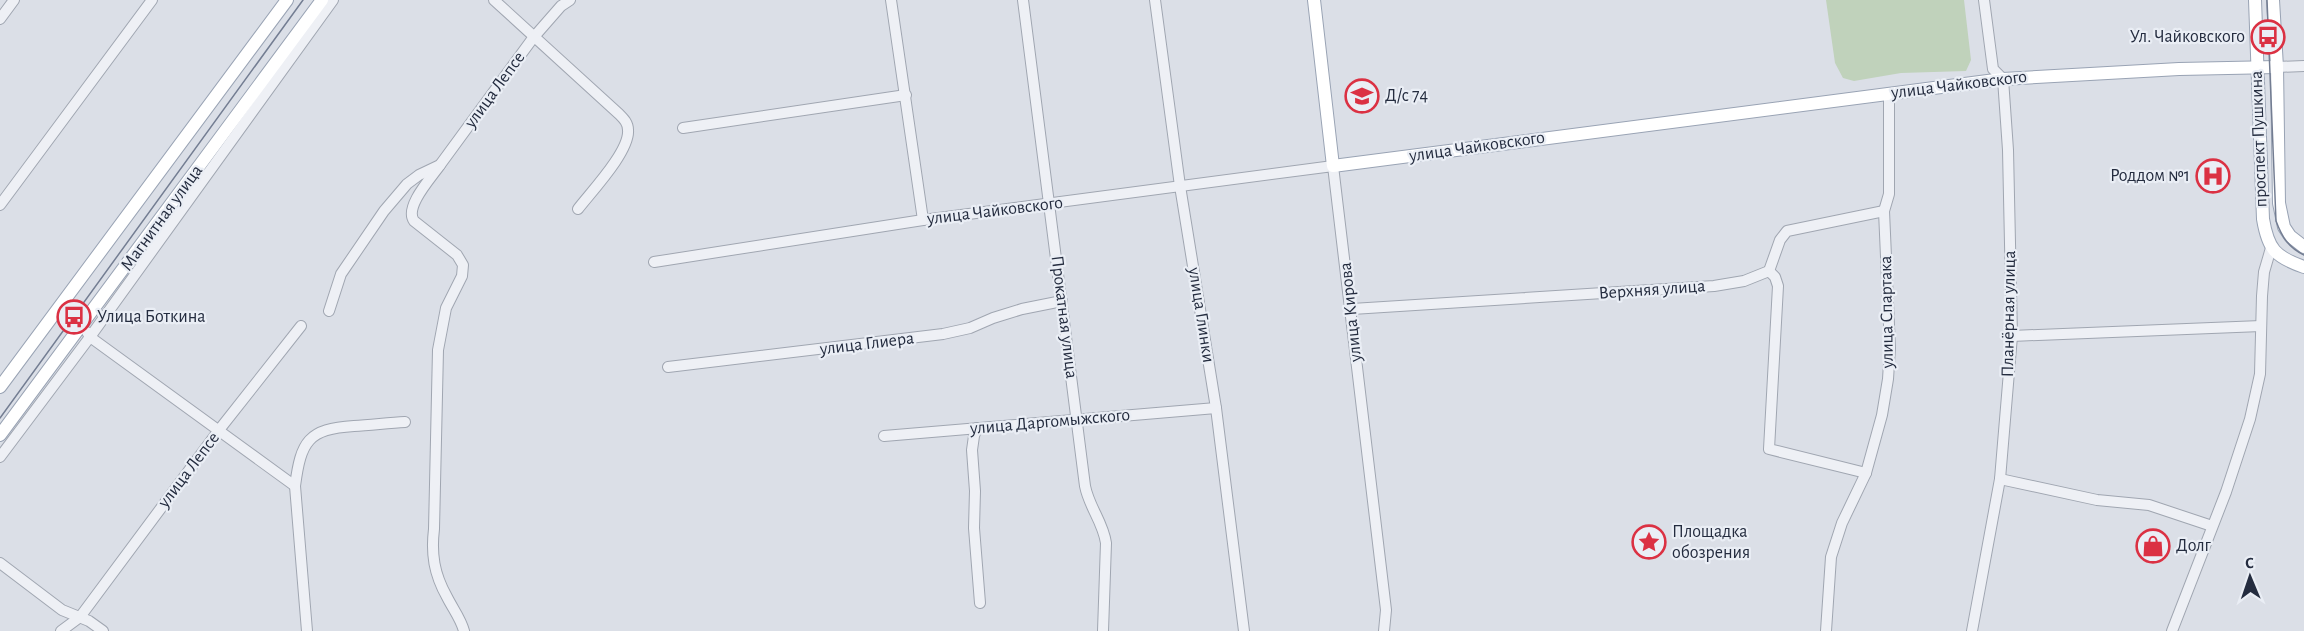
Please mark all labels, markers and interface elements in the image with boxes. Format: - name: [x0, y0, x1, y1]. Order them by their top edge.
- bus stop icon: Ул. Чайковского: [2250, 19, 2286, 55]
- place label: Ул. Чайковского: [2130, 28, 2245, 46]
- street label: улица Лепсе: [461, 49, 529, 132]
- street label: улица Чайковского: [1889, 68, 2028, 102]
- street label: проспект Пушкина: [2248, 70, 2270, 208]
- school or university icon: Д/с 74: [1344, 78, 1380, 114]
- place label: Д/с 74: [1385, 87, 1429, 105]
- street label: улица Чайковского: [1407, 129, 1546, 166]
- hospital icon: Роддом №1: [2195, 158, 2231, 194]
- street label: Магнитная улица: [118, 162, 206, 274]
- place label: Роддом №1: [2110, 167, 2190, 185]
- street label: улица Чайковского: [925, 194, 1064, 228]
- street label: Планёрная улица: [1999, 250, 2019, 378]
- street label: Прокатная улица: [1048, 254, 1080, 380]
- street label: улица Спартака: [1877, 255, 1897, 370]
- street label: улица Кирова: [1337, 261, 1365, 364]
- street label: улица Глинки: [1184, 265, 1217, 364]
- street label: Верхняя улица: [1598, 277, 1706, 303]
- bus stop icon: Улица Боткина: [56, 299, 92, 335]
- place label: Улица Боткина: [97, 308, 206, 326]
- street label: улица Глиера: [818, 329, 915, 359]
- street label: улица Даргомыжского: [968, 406, 1131, 438]
- street label: улица Лепсе: [154, 429, 223, 512]
- place label: Площадка обозрения: [1672, 523, 1750, 562]
- place icon: Площадка обозрения: [1631, 524, 1667, 560]
- shop icon: Долг: [2135, 528, 2171, 564]
- place label: Долг: [2176, 537, 2211, 555]
- north arrow: [2220, 547, 2280, 607]
- text: С: [2245, 555, 2254, 571]

